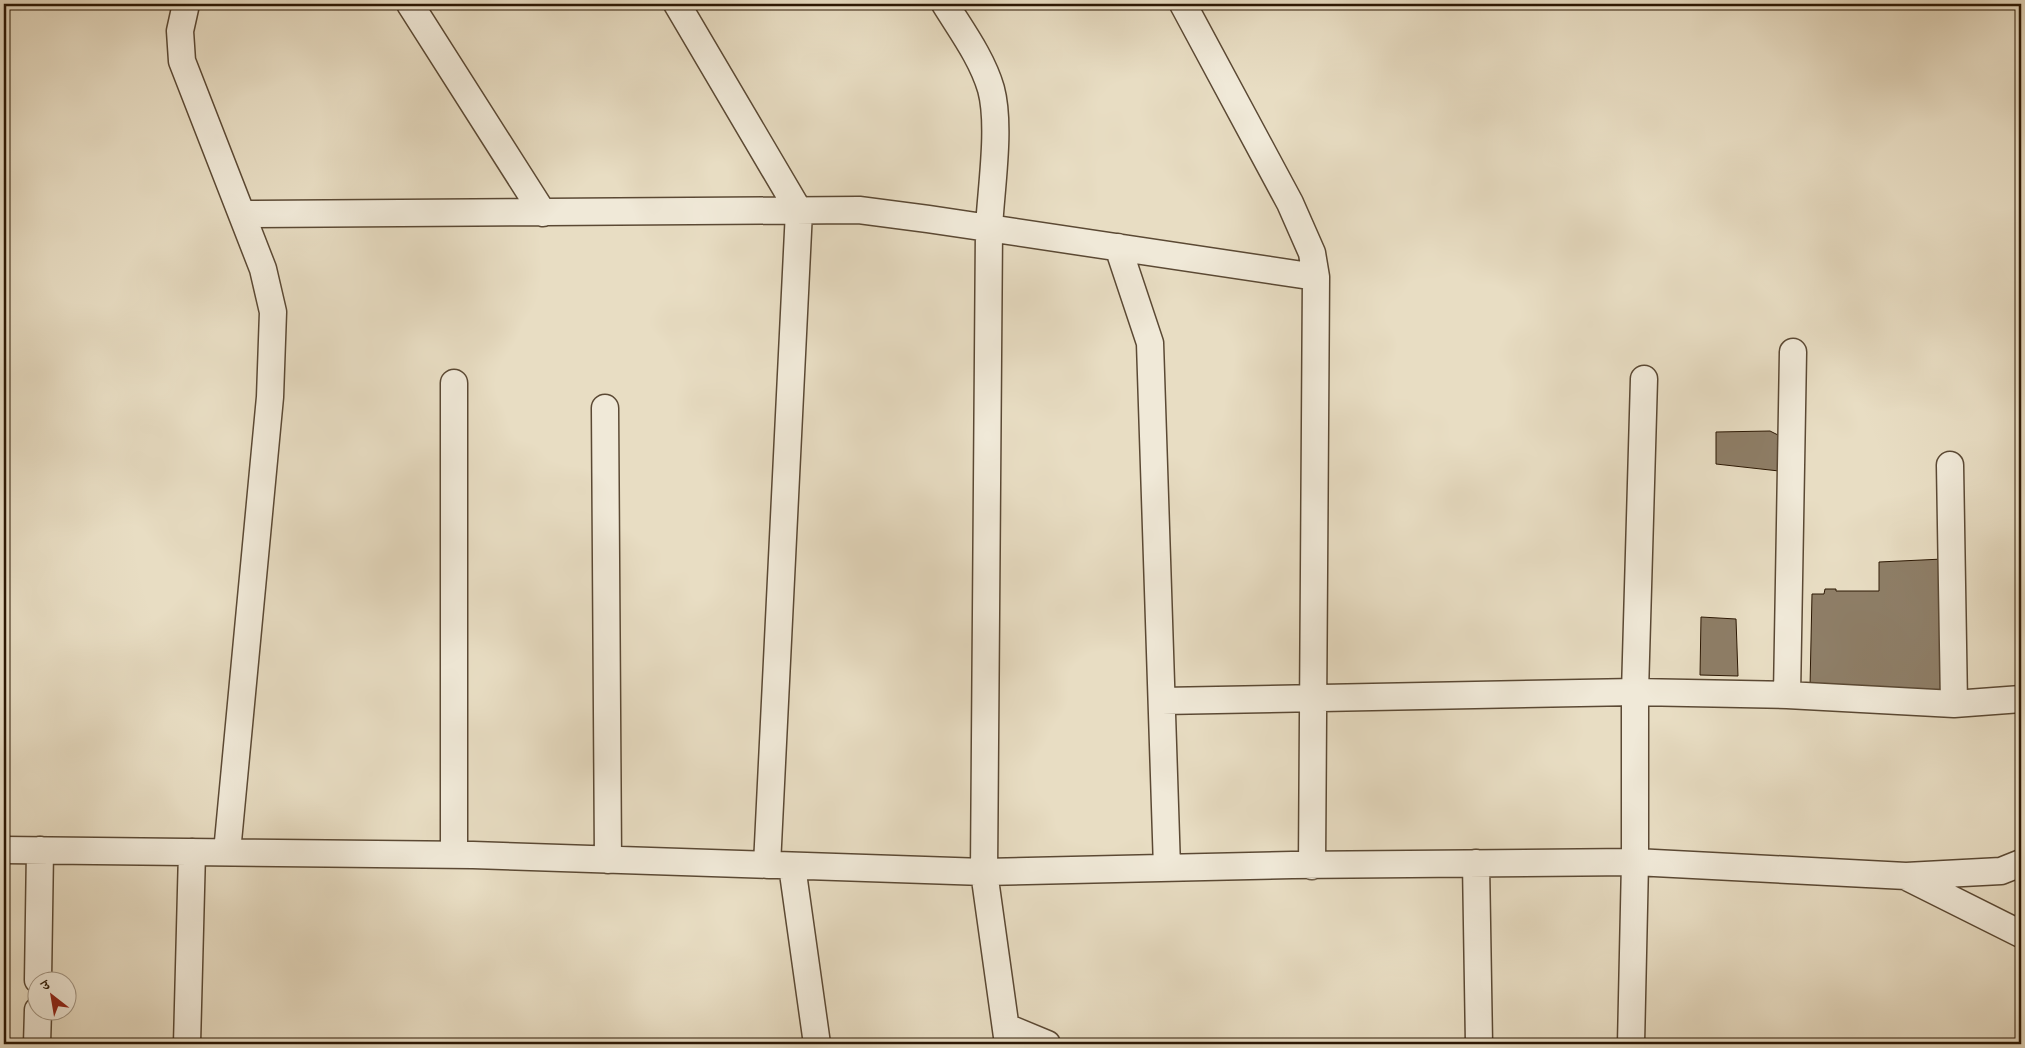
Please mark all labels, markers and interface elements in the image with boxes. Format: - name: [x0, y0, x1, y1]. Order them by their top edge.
- north arrow: [28, 970, 78, 1020]
- text: उ: [37, 975, 54, 995]

